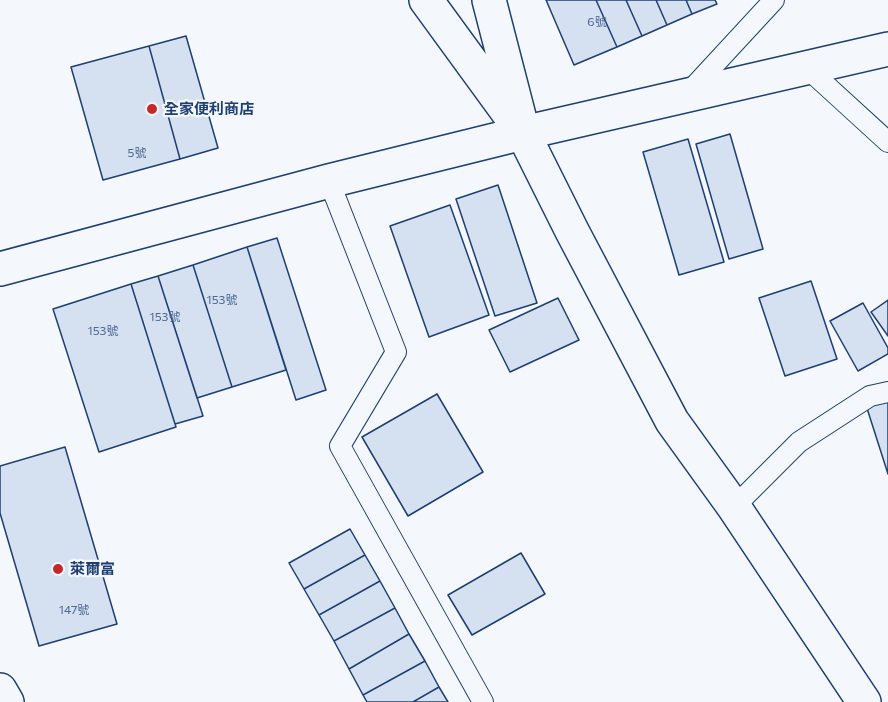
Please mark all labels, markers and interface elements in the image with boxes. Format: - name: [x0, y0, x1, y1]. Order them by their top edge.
- house number: 6號: [587, 15, 607, 29]
- place label: 全家便利商店: [164, 100, 254, 118]
- marker: 全家便利商店: [145, 102, 159, 116]
- house number: 5號: [128, 146, 146, 160]
- house number: 153號: [207, 293, 237, 307]
- house number: 153號: [150, 310, 180, 324]
- house number: 153號: [88, 324, 118, 338]
- place label: 萊爾富: [70, 560, 115, 578]
- marker: 萊爾富: [51, 562, 65, 576]
- house number: 147號: [59, 603, 89, 617]

